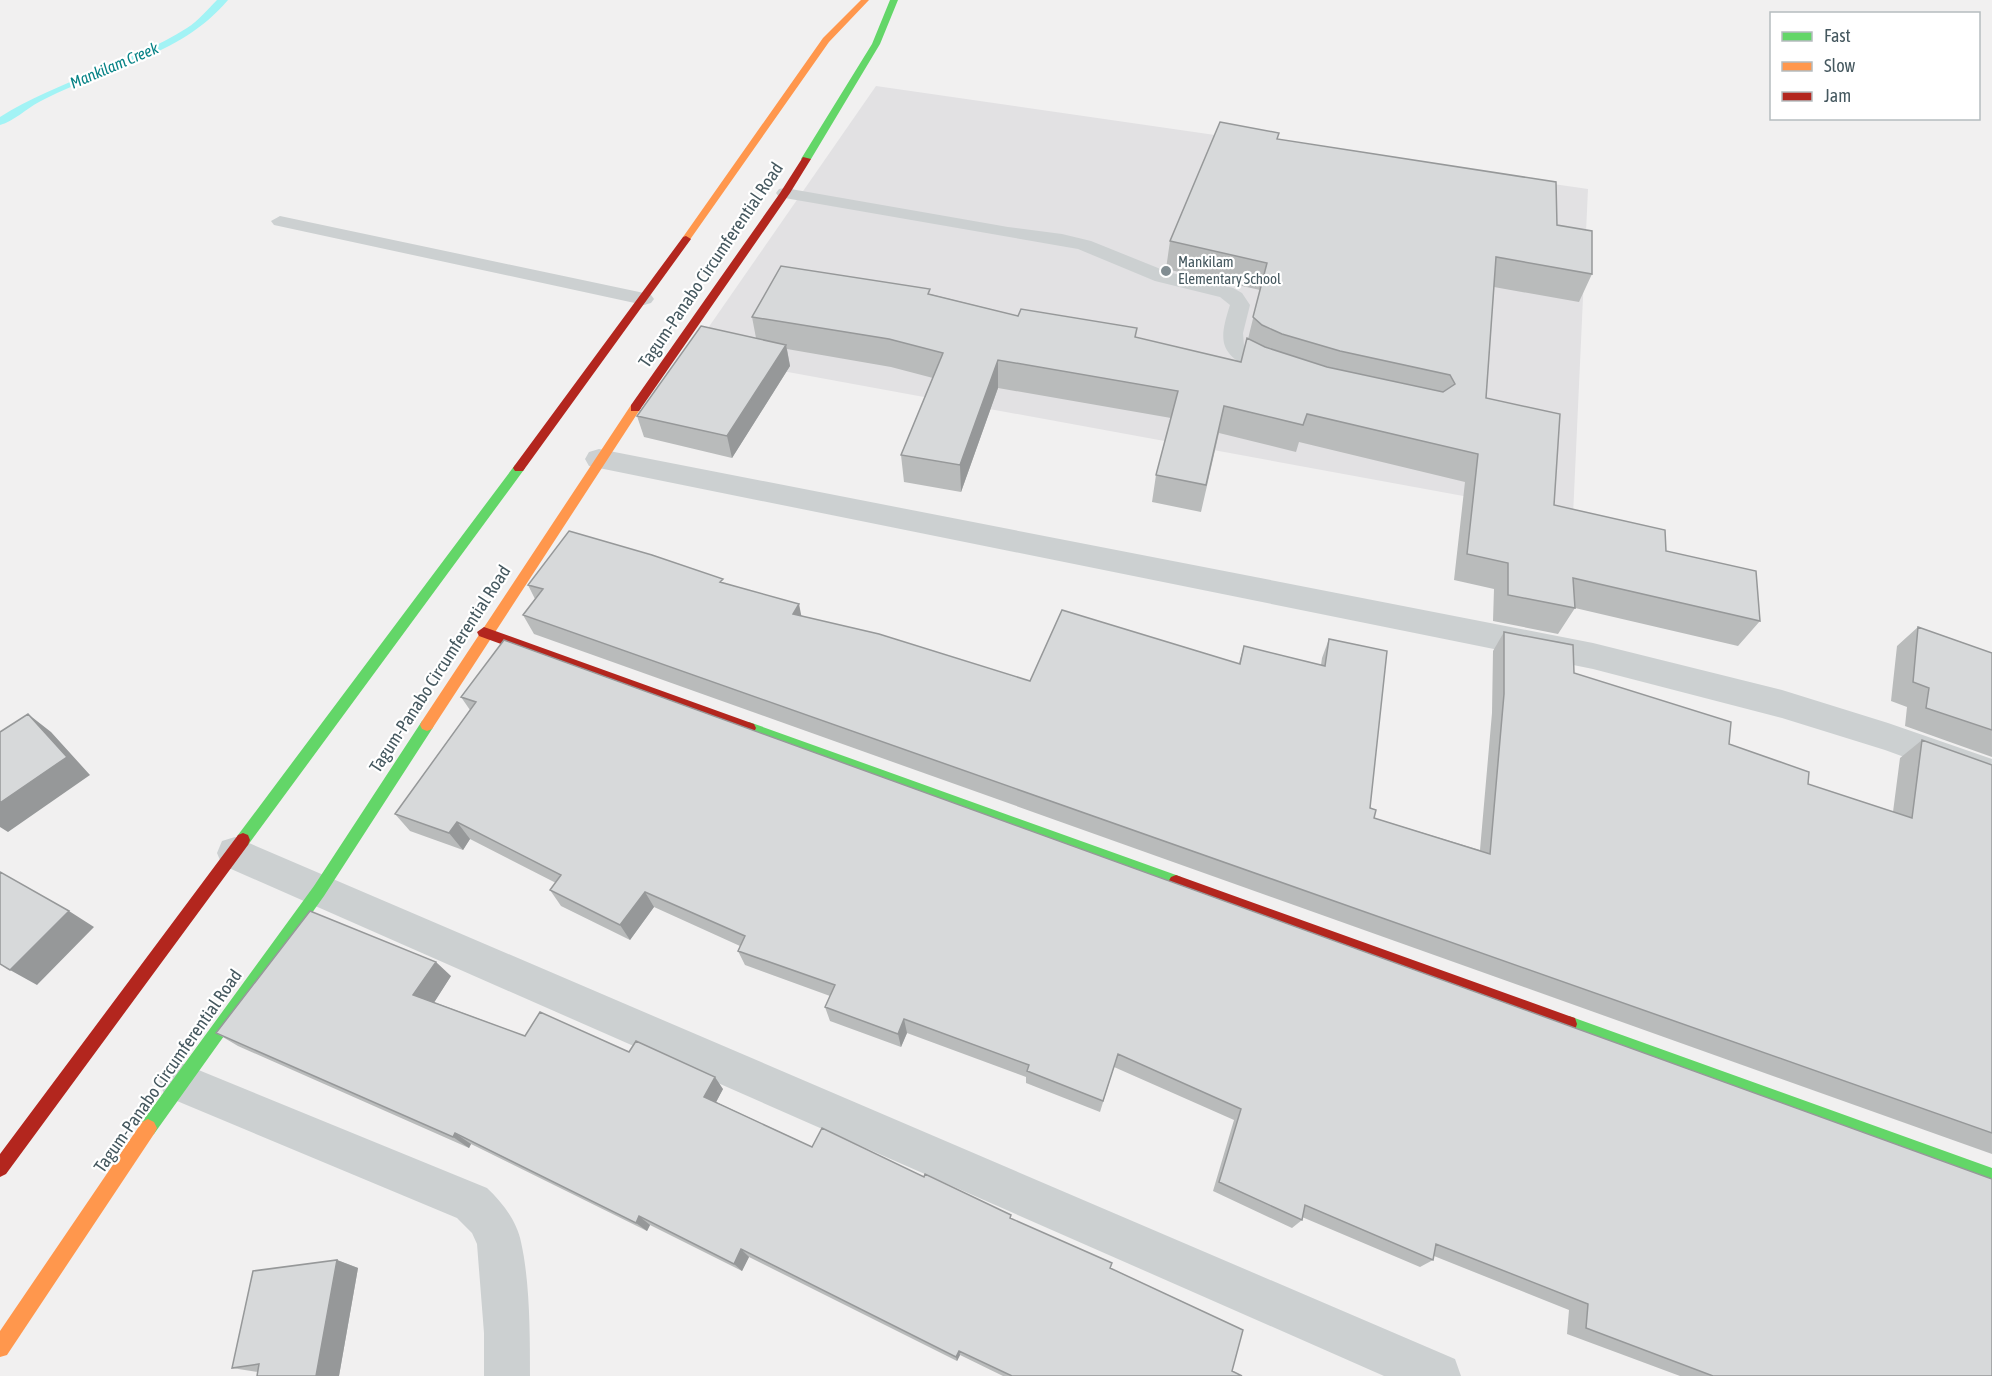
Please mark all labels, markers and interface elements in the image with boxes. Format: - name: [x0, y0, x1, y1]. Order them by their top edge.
- legend: [1770, 12, 1980, 120]
- text: Fast: [1824, 25, 1851, 46]
- water label: Mankilam Creek: [67, 38, 162, 92]
- text: Slow: [1824, 55, 1855, 76]
- text: Jam: [1824, 85, 1851, 106]
- street label: Tagum-Panabo Circumferential Road: [634, 158, 787, 371]
- place label: Mankilam Elementary School: [1178, 253, 1281, 287]
- marker: Mankilam Elementary School: [1159, 264, 1173, 278]
- street label: Tagum-Panabo Circumferential Road: [365, 561, 515, 776]
- street label: Tagum-Panabo Circumferential Road: [89, 965, 246, 1176]

